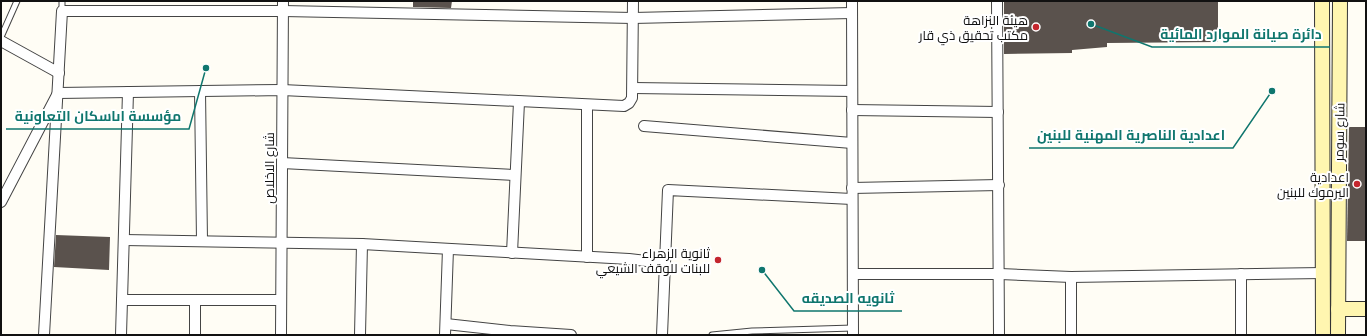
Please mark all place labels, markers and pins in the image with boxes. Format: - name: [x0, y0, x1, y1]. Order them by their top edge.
- place label: هيئة النزاهة مكتب تحقيق ذي قار: [918, 11, 1028, 46]
- callout: دائرة صيانة الموارد المائية: [1152, 21, 1330, 47]
- marker: هيئة النزاهة مكتب تحقيق ذي قار: [1031, 22, 1041, 32]
- callout: مؤسسة اىاسكان التعاونية: [6, 103, 189, 129]
- callout: اعدادية الناصرية المهنية للبنين: [1029, 122, 1233, 148]
- place label: اعدادية اليرموك للبنين: [1277, 168, 1349, 201]
- marker: اعدادية اليرموك للبنين: [1352, 179, 1362, 189]
- place label: ثانوية الزهراء للبنات للوقف الشيعي: [596, 244, 711, 279]
- marker: ثانوية الزهراء للبنات للوقف الشيعي: [713, 255, 723, 265]
- callout: ثانويه الصديقه: [794, 285, 902, 311]

